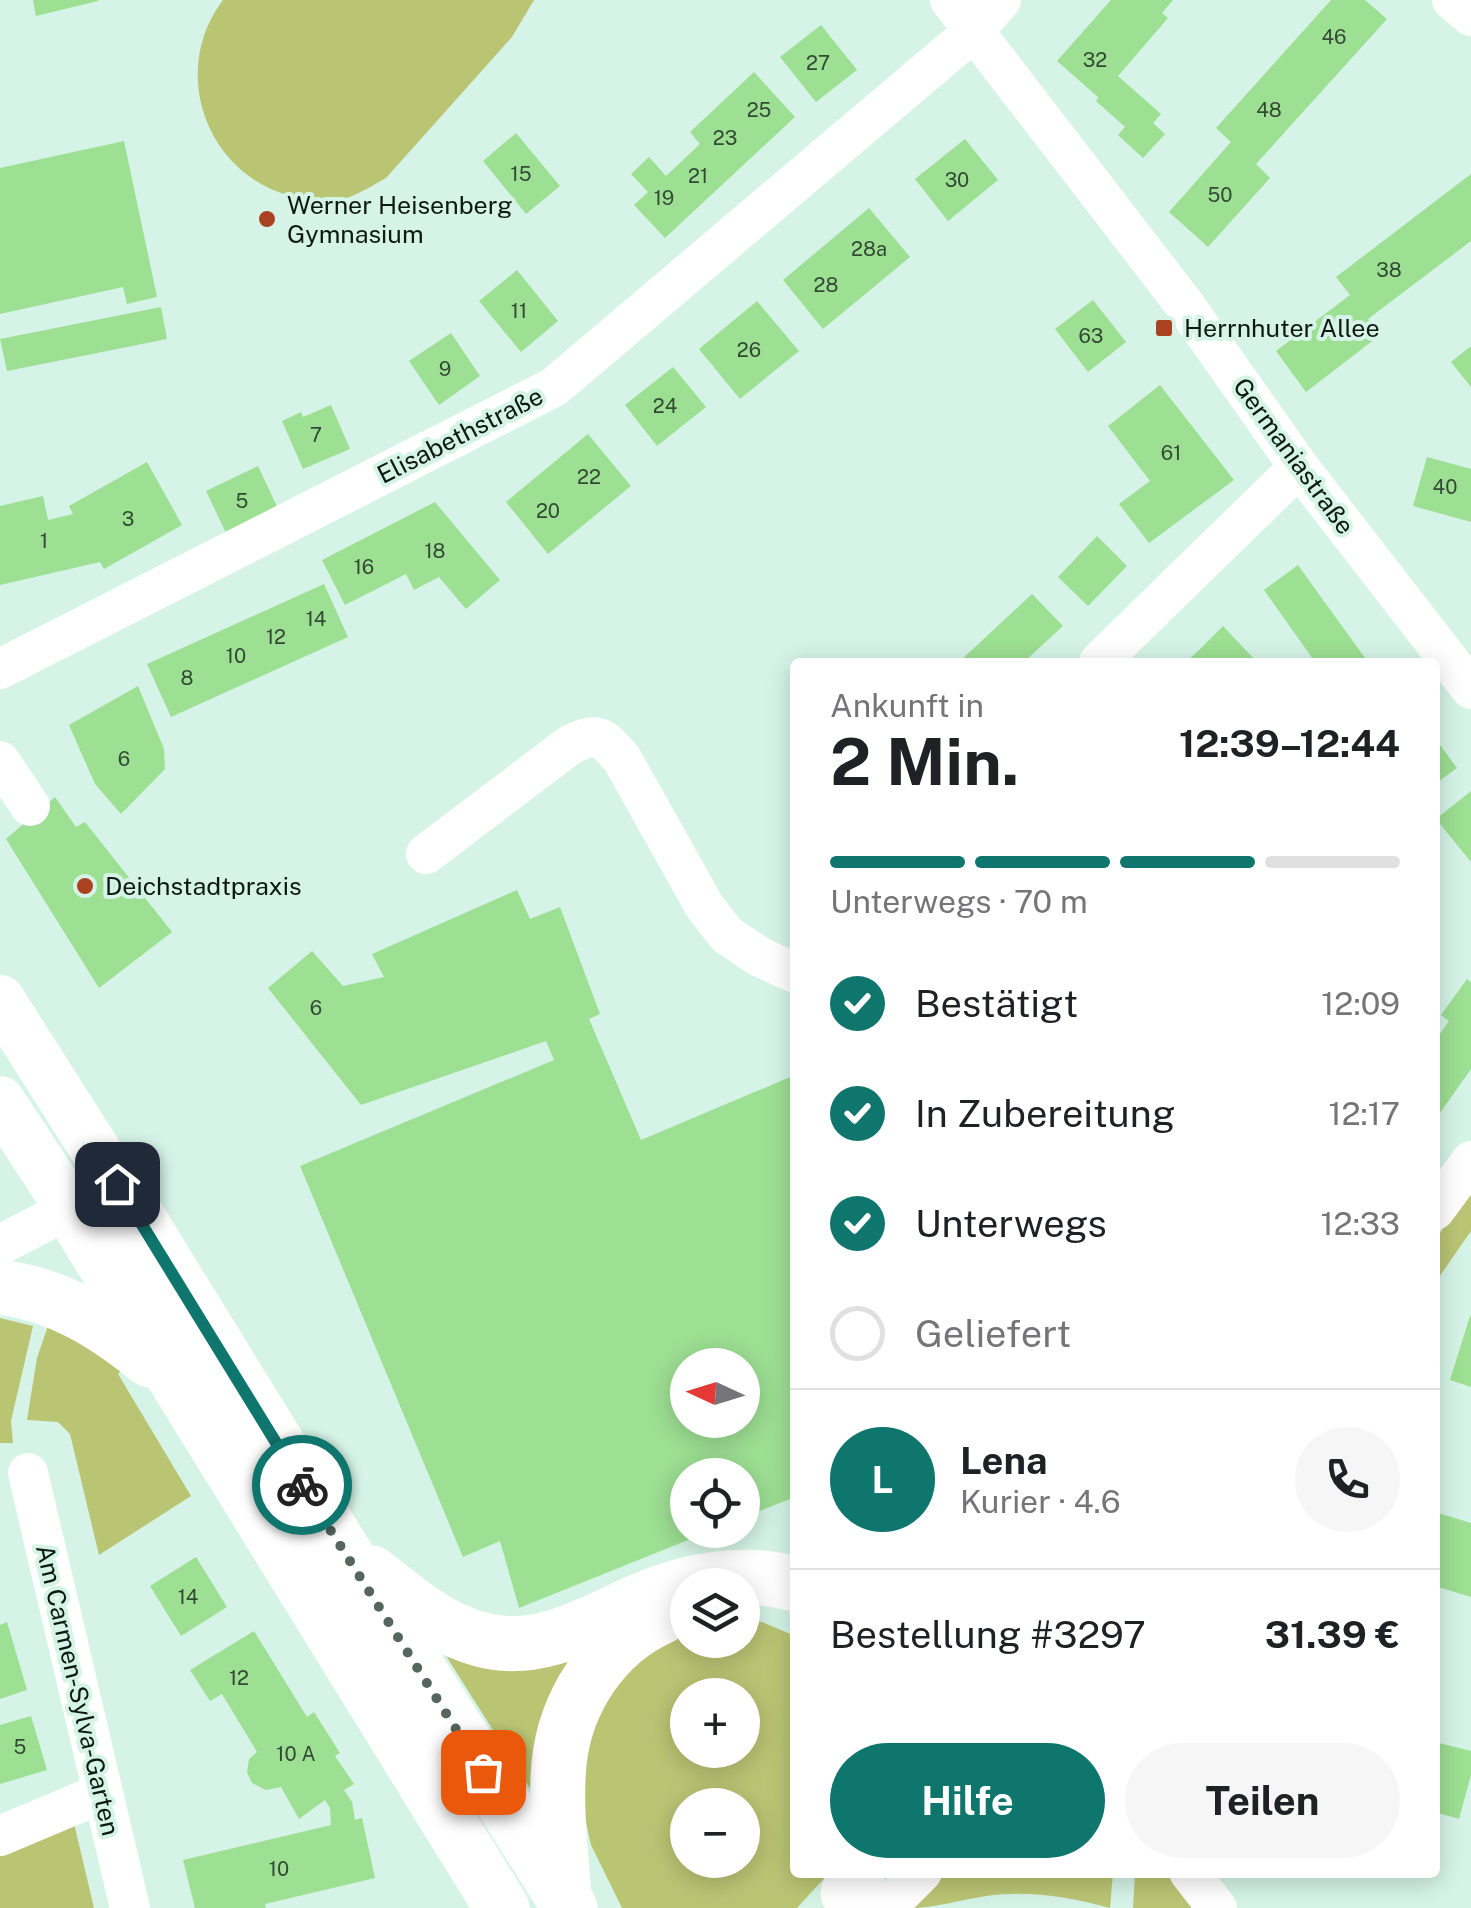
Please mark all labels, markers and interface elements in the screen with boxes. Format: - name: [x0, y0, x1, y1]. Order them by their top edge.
- house number: 46: [1321, 25, 1347, 49]
- house number: 32: [1083, 48, 1107, 72]
- house number: 27: [806, 51, 830, 75]
- house number: 25: [747, 98, 771, 122]
- house number: 48: [1256, 98, 1282, 122]
- house number: 23: [713, 126, 737, 150]
- house number: 15: [511, 162, 531, 186]
- house number: 21: [688, 164, 708, 188]
- house number: 30: [945, 168, 969, 192]
- house number: 50: [1207, 183, 1233, 207]
- house number: 19: [654, 186, 674, 210]
- place label: Werner Heisenberg Gymnasium: [287, 190, 513, 249]
- marker: Werner Heisenberg Gymnasium: [256, 208, 278, 230]
- house number: 28a: [851, 237, 887, 261]
- house number: 38: [1376, 258, 1402, 282]
- house number: 28: [814, 273, 838, 297]
- house number: 11: [511, 299, 527, 323]
- place label: Herrnhuter Allee: [1184, 313, 1380, 343]
- marker: Herrnhuter Allee: [1153, 317, 1175, 339]
- house number: 63: [1079, 324, 1103, 348]
- house number: 26: [737, 338, 761, 362]
- house number: 9: [439, 357, 451, 381]
- street label: Germaniastraße: [1227, 372, 1361, 540]
- street label: Elisabethstraße: [372, 380, 548, 490]
- house number: 24: [653, 394, 677, 418]
- house number: 7: [310, 423, 322, 447]
- house number: 61: [1161, 441, 1181, 465]
- house number: 22: [577, 465, 601, 489]
- house number: 40: [1433, 475, 1457, 499]
- house number: 5: [236, 489, 248, 513]
- house number: 20: [536, 499, 560, 523]
- house number: 3: [122, 507, 134, 531]
- house number: 1: [40, 529, 48, 553]
- house number: 18: [424, 539, 446, 563]
- house number: 16: [354, 555, 374, 579]
- house number: 14: [306, 607, 326, 631]
- house number: 12: [266, 625, 286, 649]
- house number: 10: [226, 644, 246, 668]
- house number: 8: [181, 666, 193, 690]
- text: Ankunft in: [830, 687, 984, 724]
- text: 12:39–12:44: [1179, 721, 1400, 766]
- text: 2 Min.: [830, 723, 1019, 800]
- house number: 6: [118, 747, 130, 771]
- place label: Deichstadtpraxis: [105, 871, 302, 901]
- marker: Deichstadtpraxis: [74, 875, 96, 897]
- text: Unterwegs · 70 m: [830, 883, 1088, 920]
- icon: check: [830, 976, 885, 1031]
- text: Bestätigt: [915, 981, 1078, 1026]
- text: 12:09: [1321, 985, 1400, 1022]
- house number: 6: [310, 996, 322, 1020]
- icon: check: [830, 1086, 885, 1141]
- text: In Zubereitung: [915, 1091, 1175, 1136]
- text: 12:17: [1328, 1095, 1400, 1132]
- pin: [75, 1142, 160, 1227]
- icon: home: [90, 1157, 145, 1212]
- icon: check: [830, 1196, 885, 1251]
- text: Unterwegs: [915, 1201, 1107, 1246]
- text: 12:33: [1321, 1205, 1400, 1242]
- text: Geliefert: [915, 1311, 1071, 1356]
- north arrow: [670, 1348, 760, 1438]
- map controls: [670, 1348, 760, 1878]
- button: phone: [1295, 1427, 1400, 1532]
- courier: [252, 1435, 352, 1535]
- text: Lena: [960, 1438, 1047, 1483]
- text: L: [872, 1457, 893, 1502]
- icon: bike: [275, 1458, 330, 1513]
- button: locate: [670, 1458, 760, 1548]
- text: Kurier · 4.6: [960, 1483, 1121, 1520]
- street label: Am Carmen-Sylva-Garten: [30, 1542, 126, 1838]
- button: layers: [670, 1568, 760, 1658]
- house number: 14: [178, 1585, 198, 1609]
- text: Bestellung #3297: [830, 1612, 1146, 1657]
- text: 31.39 €: [1265, 1612, 1400, 1657]
- house number: 12: [229, 1666, 249, 1690]
- button: +: [670, 1678, 760, 1768]
- pin: [441, 1730, 526, 1815]
- house number: 5: [14, 1735, 26, 1759]
- house number: 10 A: [276, 1742, 316, 1766]
- button: Hilfe: [830, 1743, 1105, 1858]
- button: Teilen: [1125, 1743, 1400, 1858]
- icon: bag: [456, 1745, 511, 1800]
- button: −: [670, 1788, 760, 1878]
- house number: 10: [269, 1857, 289, 1881]

